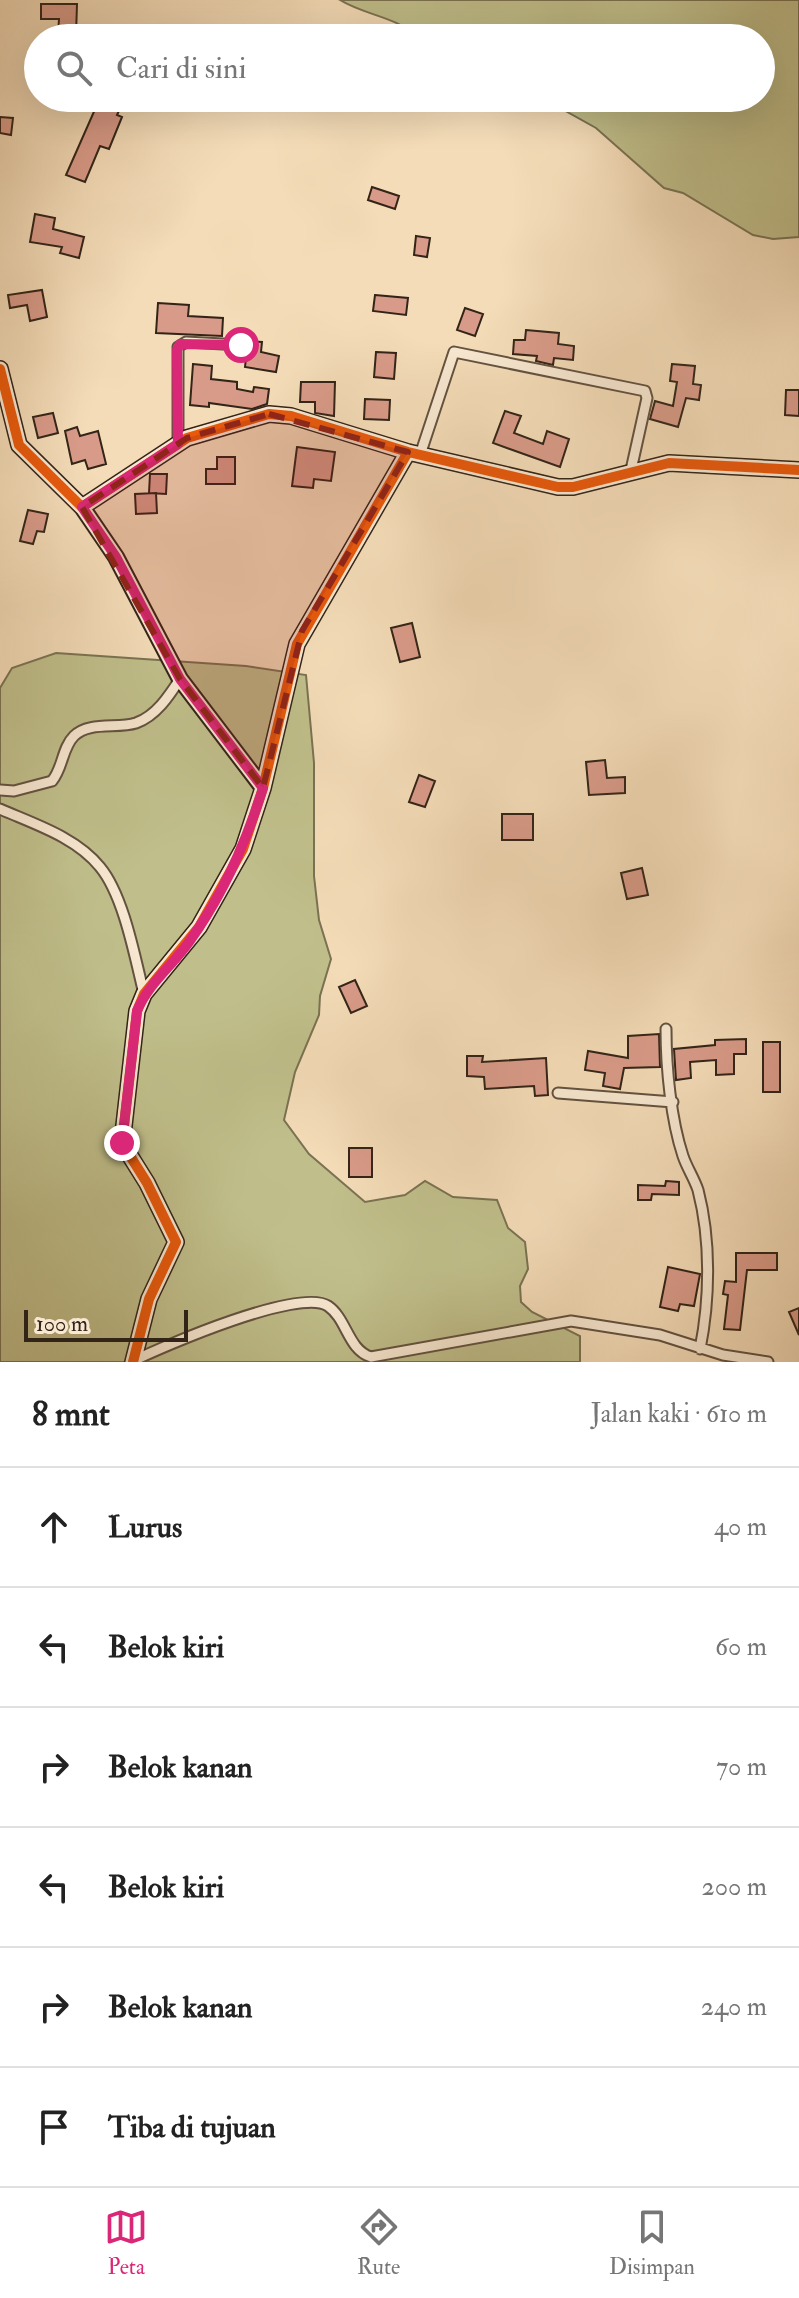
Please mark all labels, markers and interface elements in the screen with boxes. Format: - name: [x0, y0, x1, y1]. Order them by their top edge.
- search box: [24, 24, 775, 112]
- icon: search: [52, 46, 96, 90]
- text: Cari di sini: [116, 50, 246, 87]
- route start: [223, 327, 259, 363]
- route end: [104, 1125, 140, 1161]
- scale bar: [24, 1306, 188, 1342]
- text: 100 m: [36, 1310, 88, 1338]
- text: 8 mnt: [32, 1393, 110, 1436]
- text: Jalan kaki · 610 m: [591, 1398, 767, 1430]
- icon: ahead: [32, 1505, 76, 1549]
- text: Lurus: [108, 1509, 182, 1546]
- text: 40 m: [714, 1511, 767, 1543]
- icon: left: [32, 1625, 76, 1669]
- text: Belok kiri: [108, 1629, 224, 1666]
- text: 60 m: [715, 1631, 767, 1663]
- icon: right: [32, 1745, 76, 1789]
- text: Belok kanan: [108, 1749, 252, 1786]
- text: 70 m: [716, 1751, 767, 1783]
- icon: left: [32, 1865, 76, 1909]
- text: Belok kiri: [108, 1869, 224, 1906]
- text: 200 m: [702, 1871, 767, 1903]
- icon: right: [32, 1985, 76, 2029]
- text: Belok kanan: [108, 1989, 252, 2026]
- text: 240 m: [701, 1991, 767, 2023]
- icon: arrive: [32, 2105, 76, 2149]
- text: Tiba di tujuan: [108, 2109, 276, 2146]
- tab: Peta: [104, 2205, 148, 2281]
- tab: Rute: [357, 2205, 401, 2281]
- tab: Disimpan: [609, 2205, 695, 2281]

